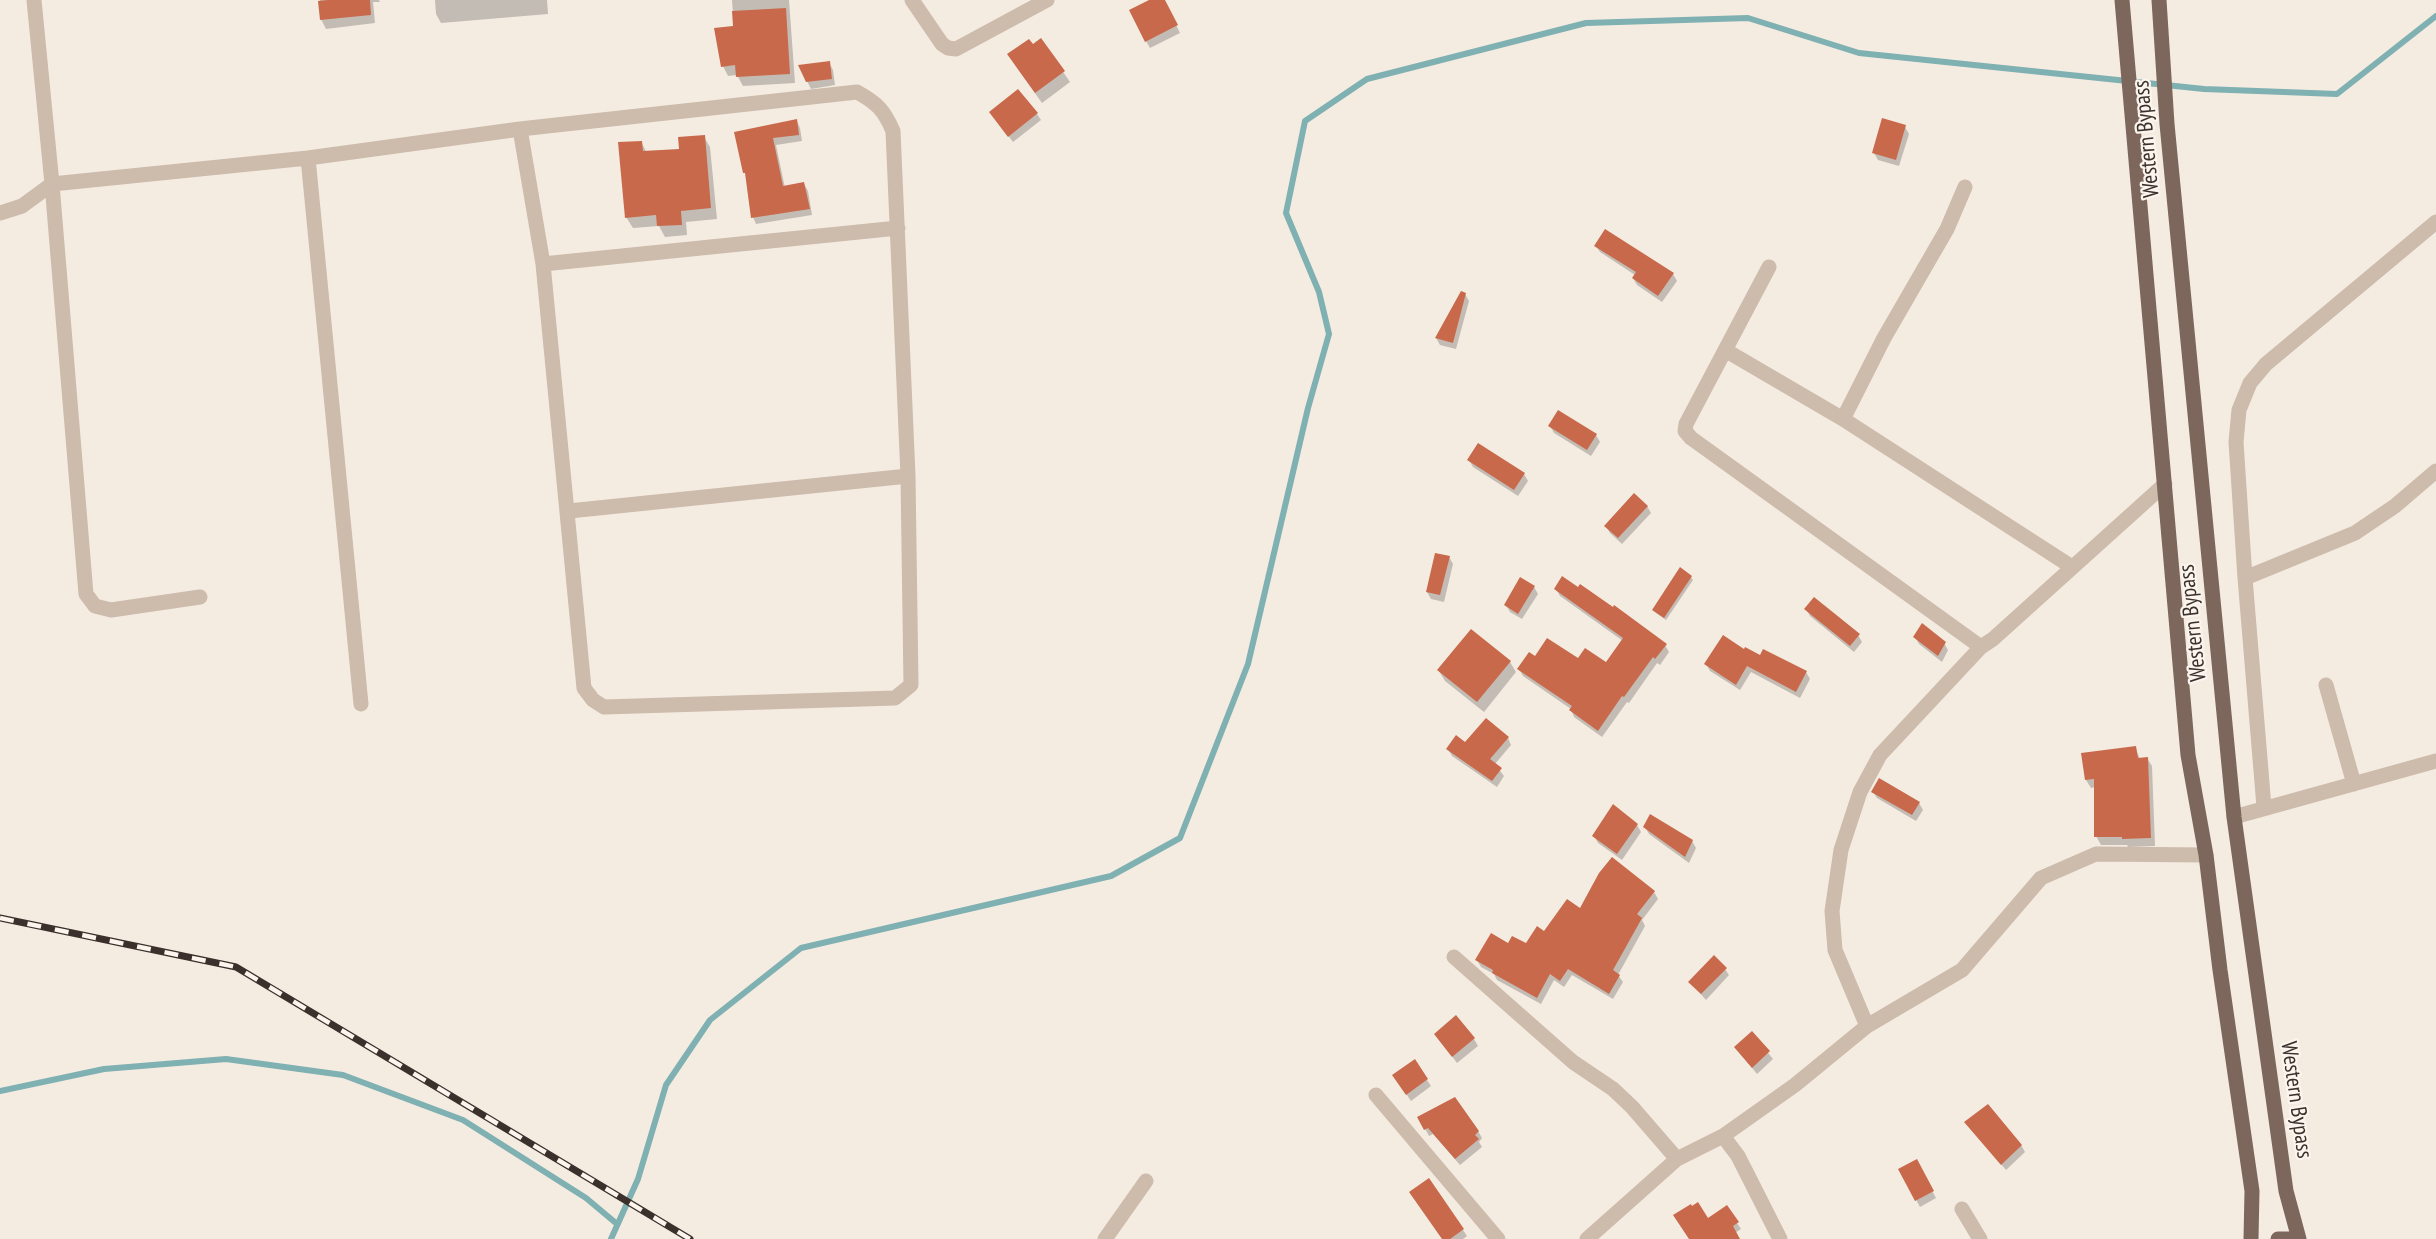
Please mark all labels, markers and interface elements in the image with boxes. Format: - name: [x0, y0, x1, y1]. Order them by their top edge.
- street label: Western Bypass: [2129, 79, 2165, 199]
- street label: Western Bypass: [2174, 563, 2212, 683]
- street label: Western Bypass: [2275, 1040, 2317, 1160]

